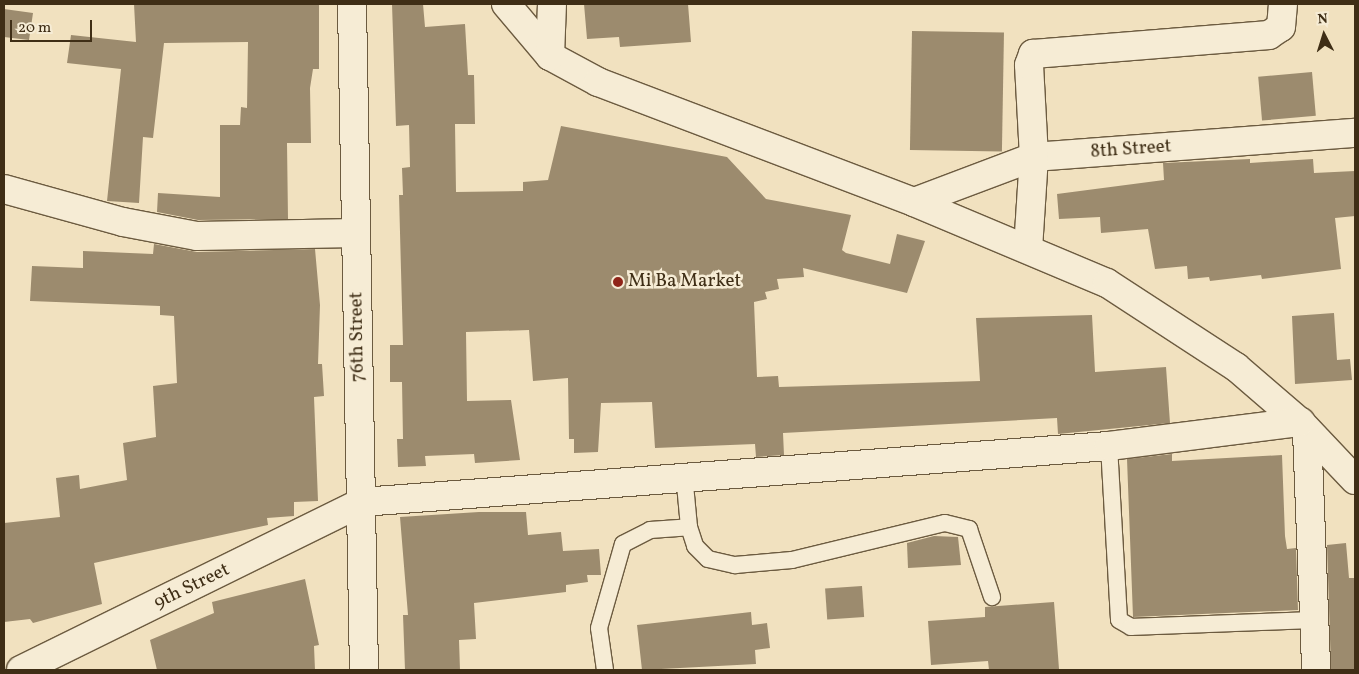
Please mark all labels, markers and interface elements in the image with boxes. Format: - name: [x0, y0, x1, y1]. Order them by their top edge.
- scale bar: [12, 10, 95, 42]
- north arrow: [1299, 10, 1349, 60]
- text: N: [1317, 10, 1329, 29]
- text: 20 m: [18, 18, 51, 39]
- street label: 8th Street: [1090, 136, 1172, 164]
- place label: Mi Ba Market: [628, 271, 741, 293]
- marker: Mi Ba Market: [612, 276, 624, 288]
- street label: 76th Street: [346, 292, 370, 382]
- street label: 9th Street: [150, 559, 234, 615]

